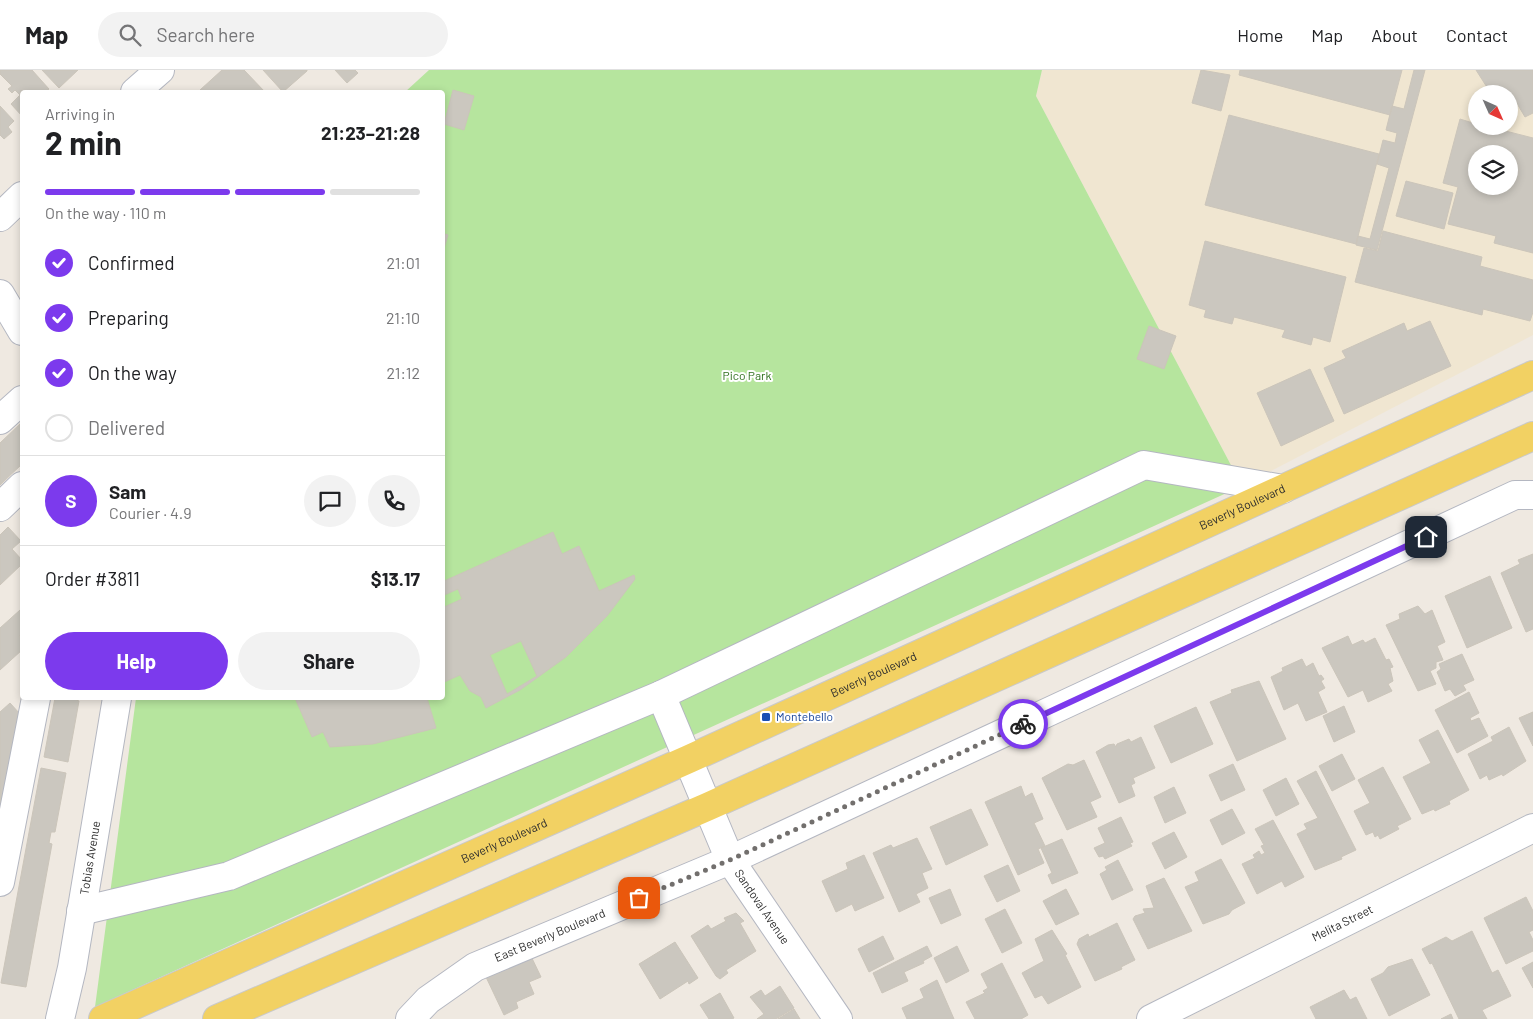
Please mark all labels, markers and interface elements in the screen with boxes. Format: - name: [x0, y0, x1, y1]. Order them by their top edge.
- search box: [98, 12, 448, 57]
- text: Map: [25, 20, 68, 49]
- icon: search: [116, 21, 144, 49]
- text: Search here: [156, 23, 255, 46]
- text: Home: [1237, 24, 1283, 46]
- text: Map: [1311, 24, 1343, 46]
- text: About: [1371, 24, 1418, 46]
- text: Contact: [1446, 24, 1508, 46]
- north arrow: [1468, 85, 1518, 135]
- map controls: [1468, 85, 1518, 195]
- text: Arriving in: [45, 104, 115, 123]
- text: 21:23–21:28: [321, 121, 420, 144]
- text: 2 min: [45, 123, 122, 161]
- button: layers: [1468, 145, 1518, 195]
- text: On the way · 110 m: [45, 203, 166, 222]
- icon: check: [45, 249, 73, 277]
- text: Confirmed: [88, 251, 175, 274]
- text: 21:01: [386, 253, 420, 272]
- icon: check: [45, 304, 73, 332]
- text: Preparing: [88, 306, 169, 329]
- text: 21:10: [386, 308, 420, 327]
- icon: check: [45, 359, 73, 387]
- text: On the way: [88, 361, 177, 384]
- text: 21:12: [386, 363, 420, 382]
- park label: Pico Park: [723, 368, 771, 382]
- text: Delivered: [88, 416, 165, 439]
- button: chat: [304, 475, 356, 527]
- button: phone: [368, 475, 420, 527]
- text: Sam: [109, 480, 146, 503]
- street label: Beverly Boulevard: [1197, 481, 1287, 532]
- text: S: [65, 489, 77, 512]
- text: Courier · 4.9: [109, 503, 192, 522]
- pin: [1405, 516, 1447, 558]
- icon: home: [1412, 523, 1440, 551]
- text: Order #3811: [45, 567, 140, 590]
- text: $13.17: [371, 567, 420, 590]
- button: Help: [45, 632, 228, 690]
- button: Share: [238, 632, 420, 690]
- street label: Beverly Boulevard: [828, 648, 918, 700]
- courier: [998, 699, 1048, 749]
- place label: Montebello: [776, 709, 833, 723]
- icon: bike: [1009, 710, 1037, 738]
- marker: Montebello: [760, 711, 772, 723]
- street label: Beverly Boulevard: [459, 815, 549, 865]
- street label: Tobias Avenue: [76, 820, 102, 896]
- street label: Sandoval Avenue: [732, 866, 793, 946]
- pin: [618, 877, 660, 919]
- icon: bag: [625, 884, 653, 912]
- street label: Melita Street: [1309, 901, 1375, 944]
- street label: East Beverly Boulevard: [492, 905, 607, 964]

